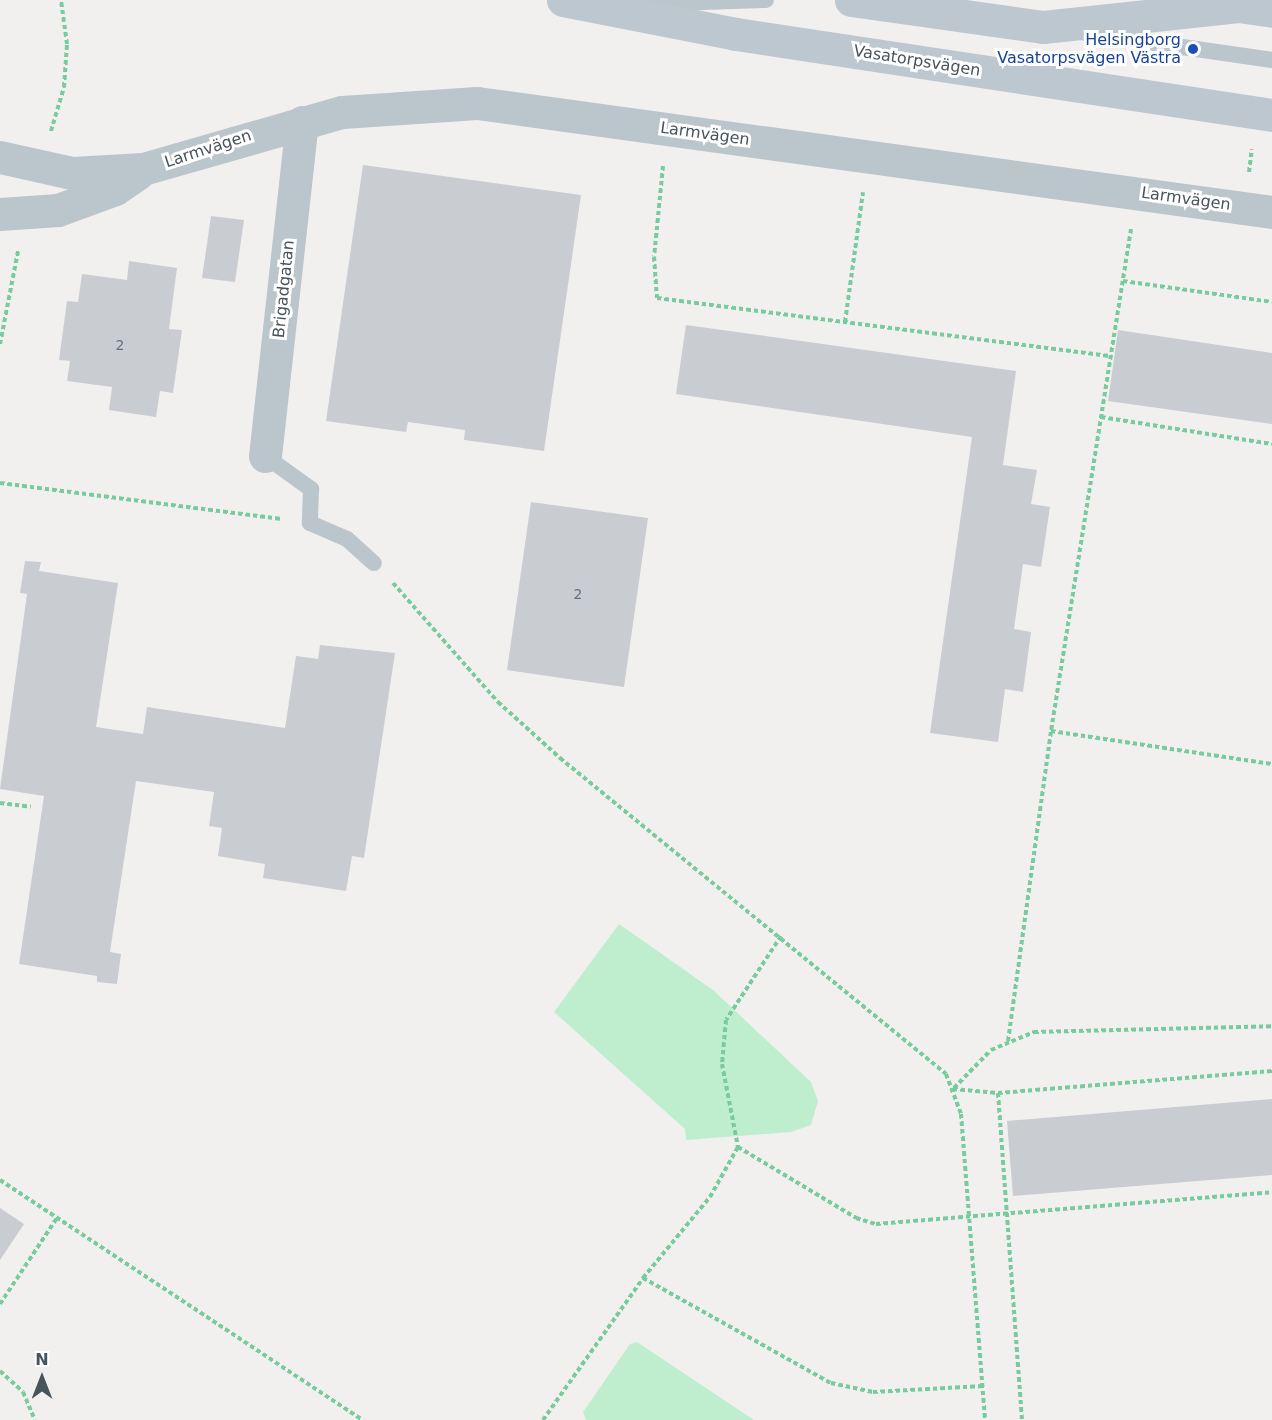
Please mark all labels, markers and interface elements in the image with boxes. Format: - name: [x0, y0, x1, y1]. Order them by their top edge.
- place label: Helsingborg Vasatorpsvägen Västra: [997, 30, 1181, 68]
- street label: Vasatorpsvägen: [852, 41, 982, 81]
- marker: Helsingborg Vasatorpsvägen Västra: [1186, 42, 1200, 56]
- street label: Larmvägen: [659, 118, 751, 150]
- street label: Larmvägen: [162, 126, 254, 172]
- street label: Larmvägen: [1140, 183, 1232, 215]
- street label: Brigadgatan: [269, 239, 299, 339]
- house number: 2: [116, 337, 124, 353]
- house number: 2: [574, 586, 582, 602]
- north arrow: [12, 1348, 72, 1408]
- text: N: [35, 1350, 49, 1369]

